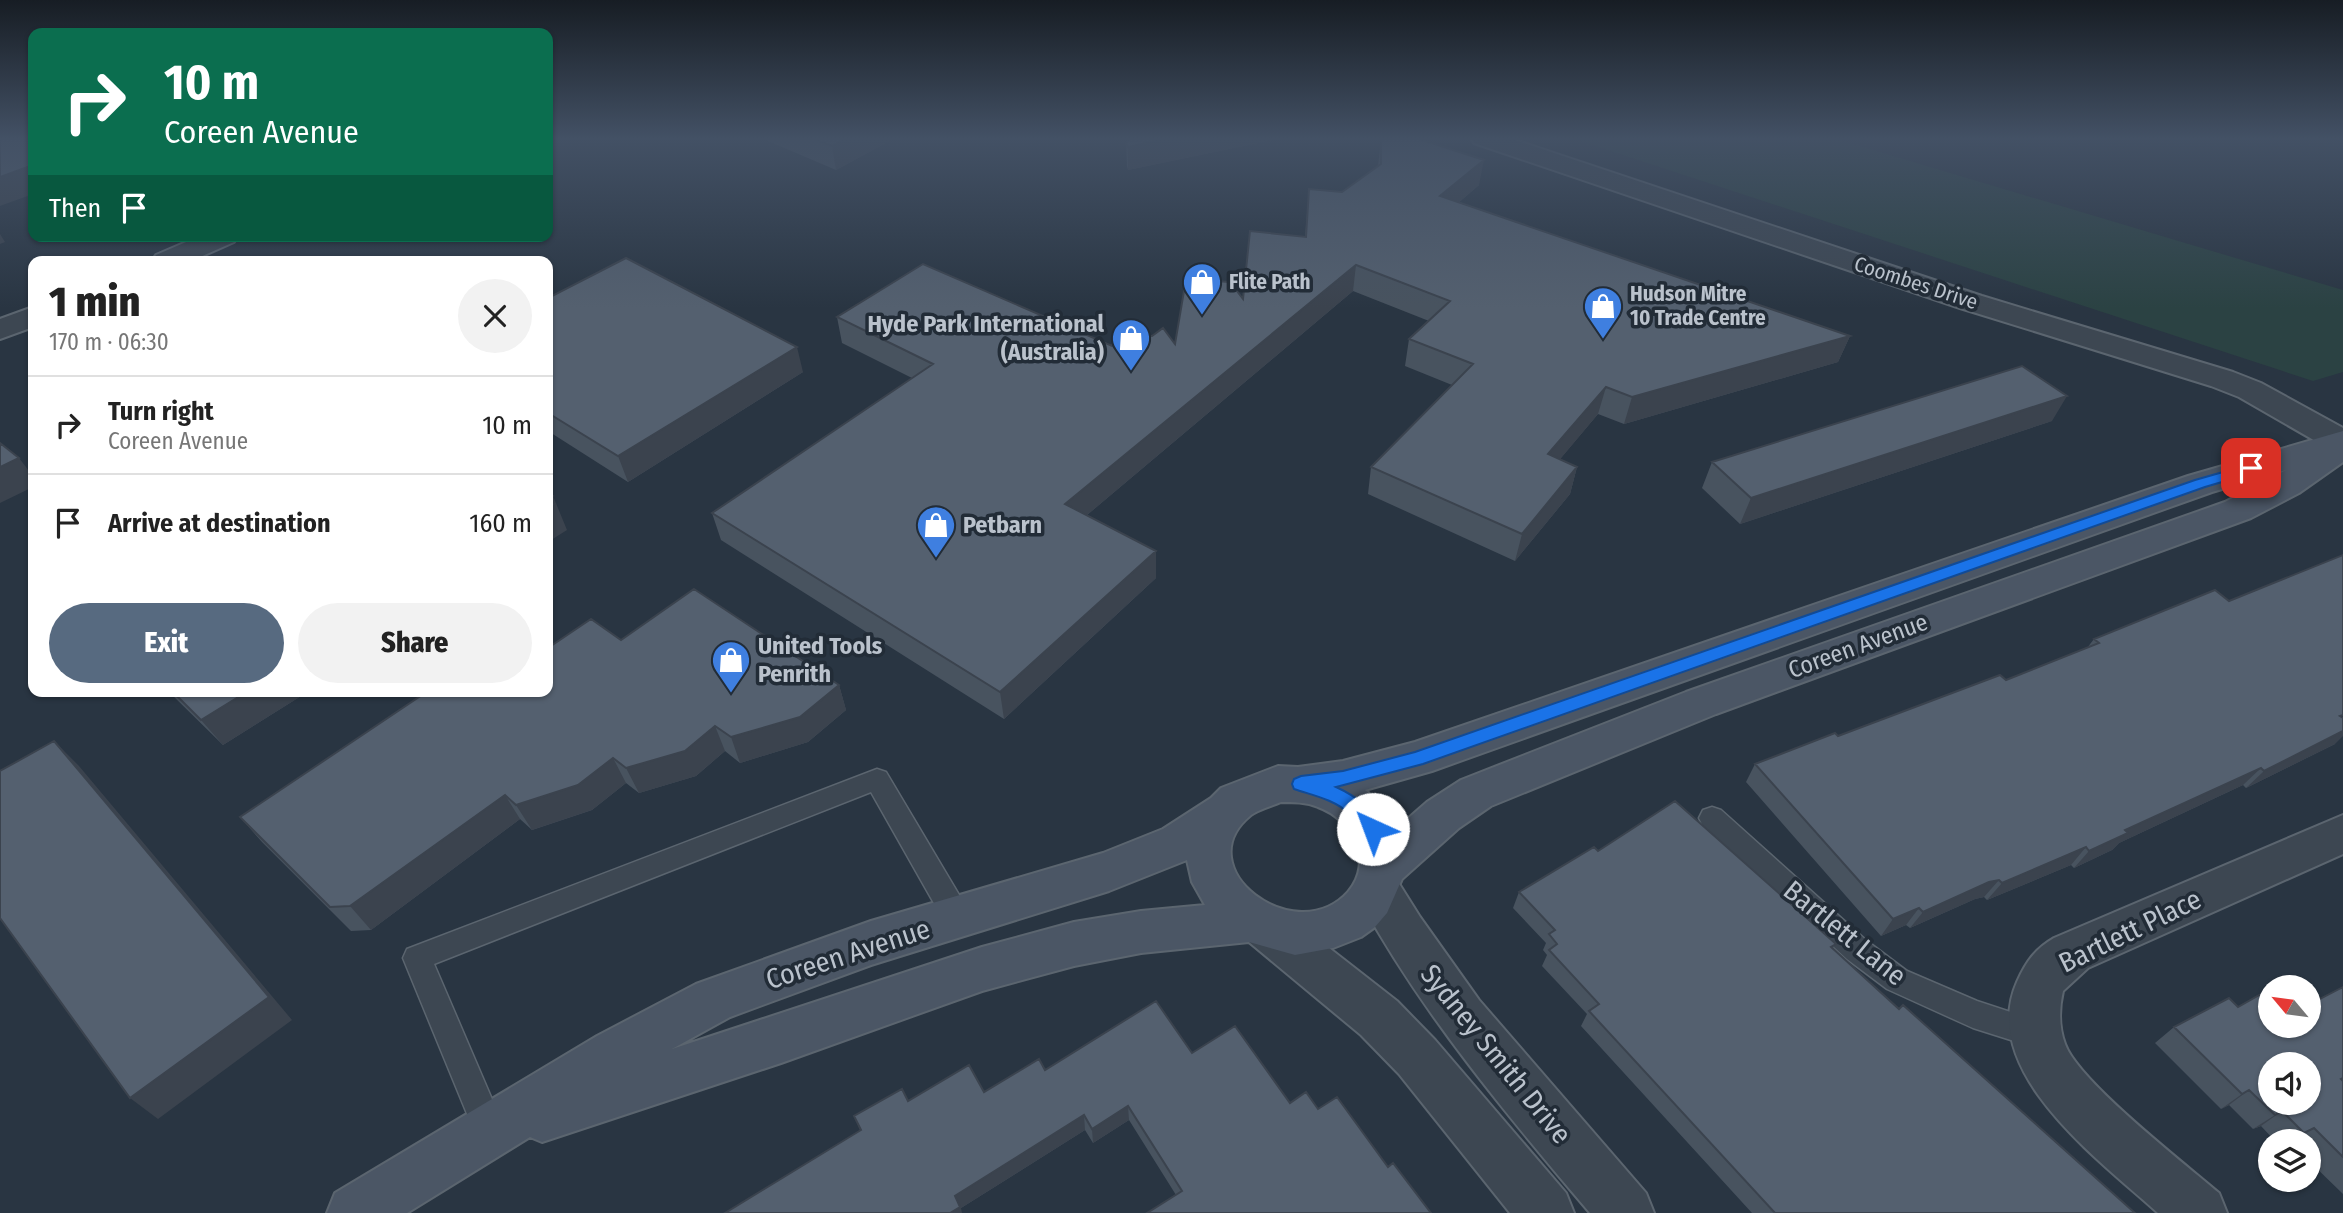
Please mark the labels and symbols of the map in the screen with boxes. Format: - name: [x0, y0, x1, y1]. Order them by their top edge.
- street label: Coombes Drive: [1851, 251, 1981, 315]
- shop icon: Flite Path: [1181, 261, 1223, 316]
- place label: Flite Path: [1229, 269, 1311, 295]
- place label: Hudson Mitre 10 Trade Centre: [1630, 281, 1766, 331]
- shop icon: Hudson Mitre 10 Trade Centre: [1582, 285, 1624, 340]
- place label: Hyde Park International (Australia): [867, 310, 1104, 366]
- shop icon: Hyde Park International (Australia): [1110, 317, 1152, 372]
- pin: [2221, 438, 2281, 498]
- shop icon: Petbarn: [915, 504, 957, 559]
- place label: Petbarn: [963, 511, 1042, 539]
- street label: Coreen Avenue: [1785, 608, 1931, 684]
- place label: United Tools Penrith: [758, 632, 883, 688]
- shop icon: United Tools Penrith: [710, 639, 752, 694]
- position arrow: [1336, 792, 1410, 866]
- street label: Bartlett Lane: [1777, 874, 1913, 992]
- street label: Bartlett Place: [2053, 882, 2207, 980]
- street label: Coreen Avenue: [762, 912, 934, 996]
- street label: Sydney Smith Drive: [1414, 958, 1578, 1150]
- north arrow: [2258, 975, 2320, 1038]

